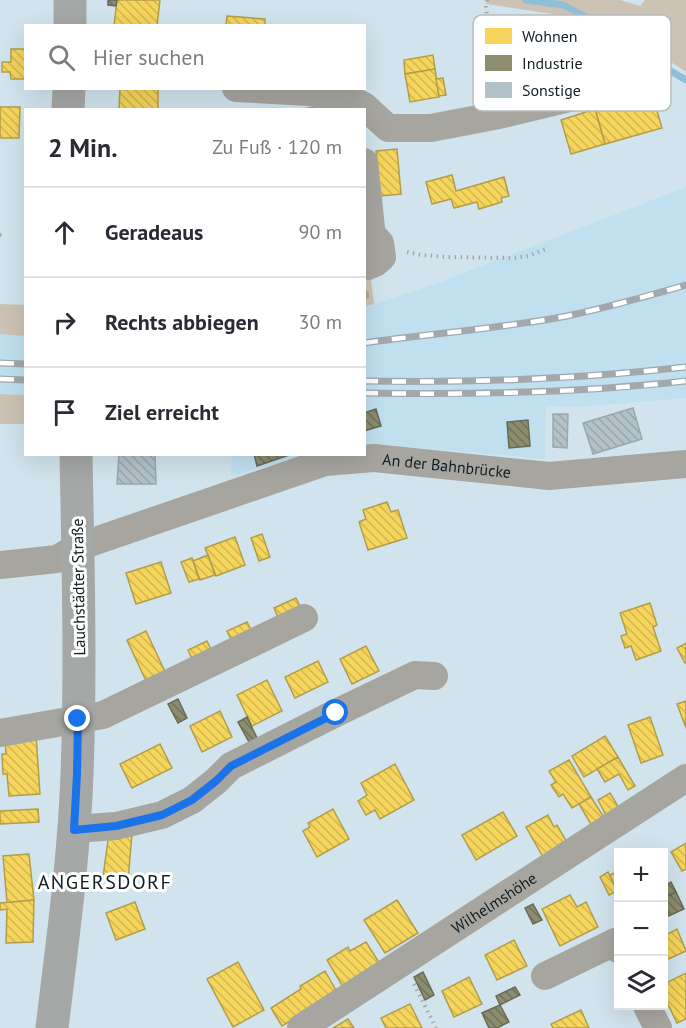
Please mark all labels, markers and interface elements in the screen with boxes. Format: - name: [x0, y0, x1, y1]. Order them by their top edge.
- legend: [473, 15, 671, 111]
- search box: [24, 24, 366, 90]
- text: Wohnen: [522, 26, 578, 46]
- icon: search: [45, 41, 78, 74]
- text: Hier suchen: [93, 43, 205, 71]
- text: Industrie: [522, 53, 583, 73]
- text: Sonstige: [522, 80, 581, 100]
- text: 2 Min.: [48, 131, 118, 164]
- text: Zu Fuß · 120 m: [212, 134, 342, 160]
- icon: ahead: [48, 216, 81, 249]
- text: Geradeaus: [105, 218, 203, 246]
- text: 90 m: [299, 219, 342, 245]
- icon: right: [48, 306, 81, 339]
- text: Rechts abbiegen: [105, 308, 259, 336]
- text: 30 m: [299, 309, 342, 335]
- icon: arrive: [48, 396, 81, 429]
- text: Ziel erreicht: [105, 398, 219, 426]
- street label: An der Bahnbrücke: [381, 449, 512, 482]
- street label: Lauchstädter Straße: [67, 518, 89, 656]
- route start: [322, 699, 348, 725]
- route end: [64, 705, 90, 731]
- map controls: [614, 848, 668, 1010]
- button: +: [614, 848, 668, 902]
- street label: Wilhelmshöhe: [447, 868, 540, 938]
- district label: ANGERSDORF: [38, 869, 172, 895]
- button: −: [614, 902, 668, 956]
- button: layers: [614, 956, 668, 1010]

